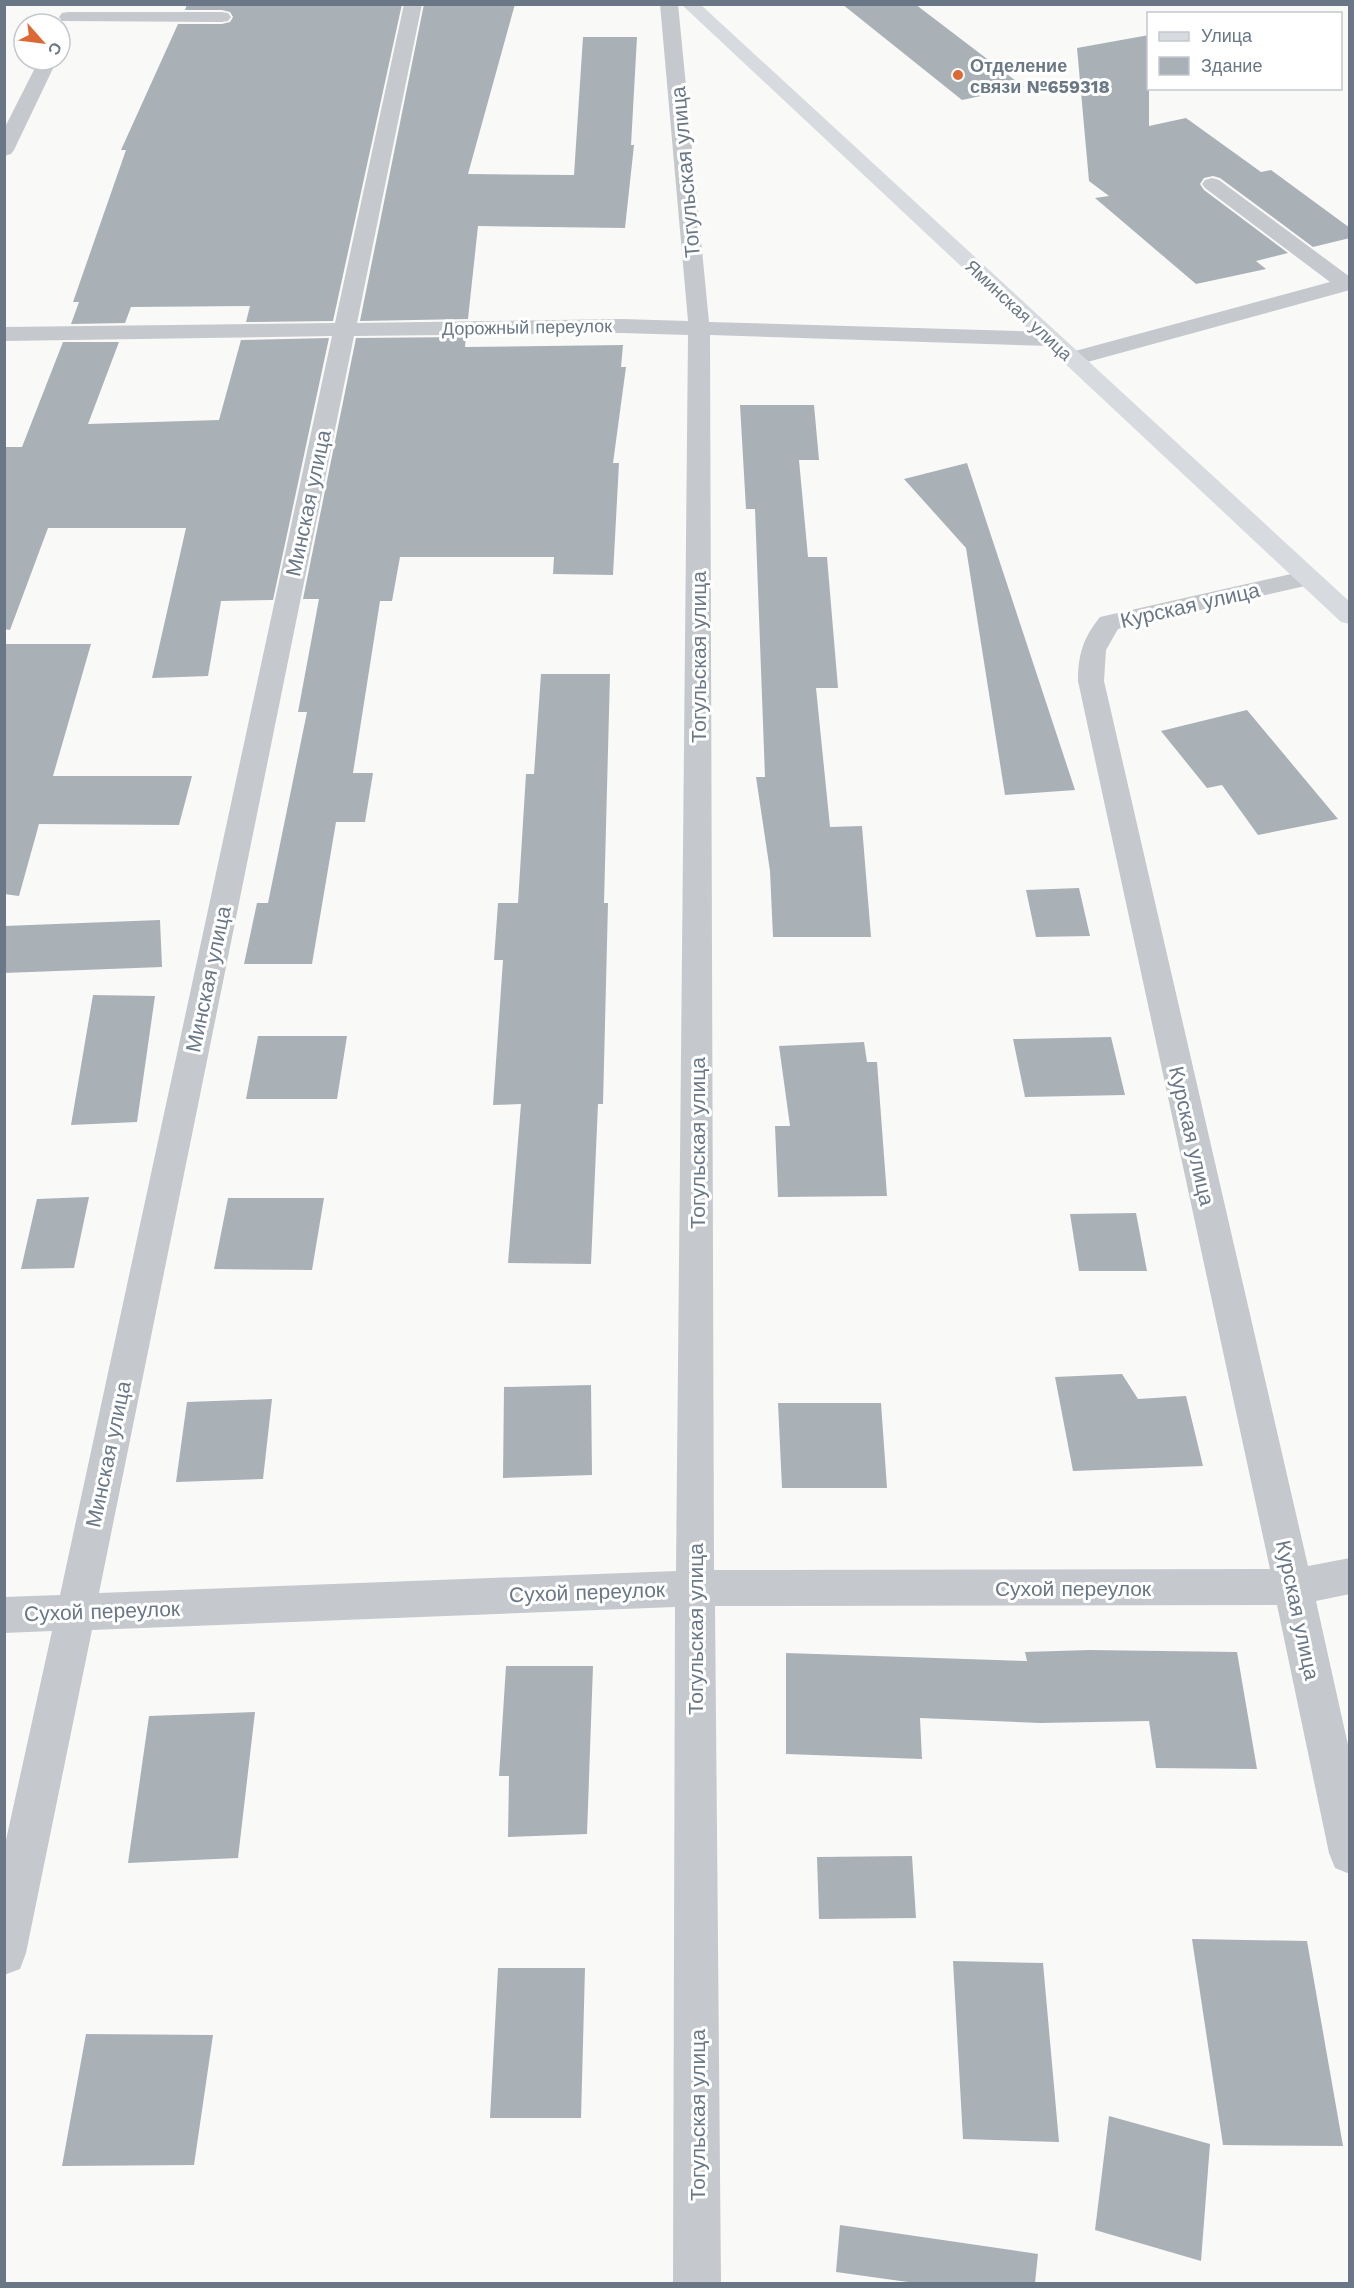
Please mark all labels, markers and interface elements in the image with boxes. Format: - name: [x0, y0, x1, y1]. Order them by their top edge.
- north arrow: [12, 12, 72, 72]
- legend: [1147, 12, 1342, 90]
- text: Улица: [1201, 25, 1253, 46]
- text: С: [43, 39, 66, 59]
- place label: Отделение связи №659318: [970, 55, 1110, 97]
- text: Здание: [1201, 55, 1262, 76]
- marker: Отделение связи №659318: [951, 68, 965, 82]
- street label: Тогульская улица: [665, 85, 705, 259]
- street label: Яминская улица: [961, 255, 1077, 365]
- street label: Дорожный переулок: [442, 315, 612, 339]
- street label: Минская улица: [280, 427, 336, 578]
- street label: Тогульская улица: [686, 571, 711, 743]
- street label: Курская улица: [1118, 577, 1262, 633]
- street label: Минская улица: [180, 903, 236, 1054]
- street label: Тогульская улица: [685, 1057, 710, 1229]
- street label: Курская улица: [1164, 1064, 1220, 1208]
- street label: Минская улица: [80, 1378, 136, 1529]
- street label: Курская улица: [1271, 1538, 1325, 1682]
- street label: Тогульская улица: [683, 1543, 708, 1715]
- street label: Сухой переулок: [995, 1576, 1152, 1601]
- street label: Сухой переулок: [509, 1577, 666, 1607]
- street label: Сухой переулок: [24, 1596, 181, 1626]
- street label: Тогульская улица: [685, 2029, 710, 2201]

